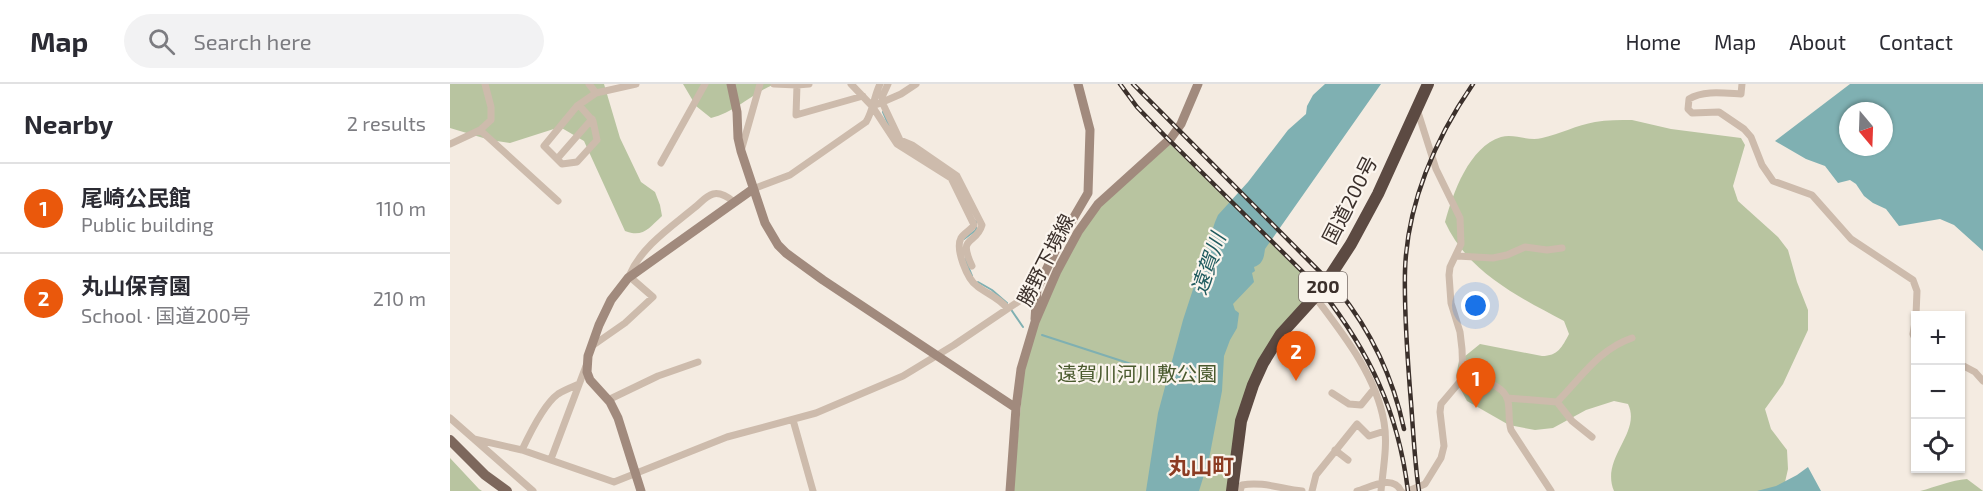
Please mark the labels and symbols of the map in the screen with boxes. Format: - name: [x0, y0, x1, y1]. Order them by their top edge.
- north arrow: [1839, 102, 1893, 156]
- street label: 国道200号: [1317, 152, 1381, 247]
- street label: 勝野下境線: [1012, 210, 1079, 310]
- water label: 遠賀川: [1186, 228, 1230, 297]
- road number: 200: [1299, 272, 1347, 302]
- your location: [1461, 291, 1490, 320]
- pin: 2: [1276, 332, 1316, 381]
- pin: 1: [1456, 358, 1496, 408]
- park label: 遠賀川河川敷公園: [1057, 361, 1217, 385]
- district label: 丸山町: [1168, 452, 1234, 478]

